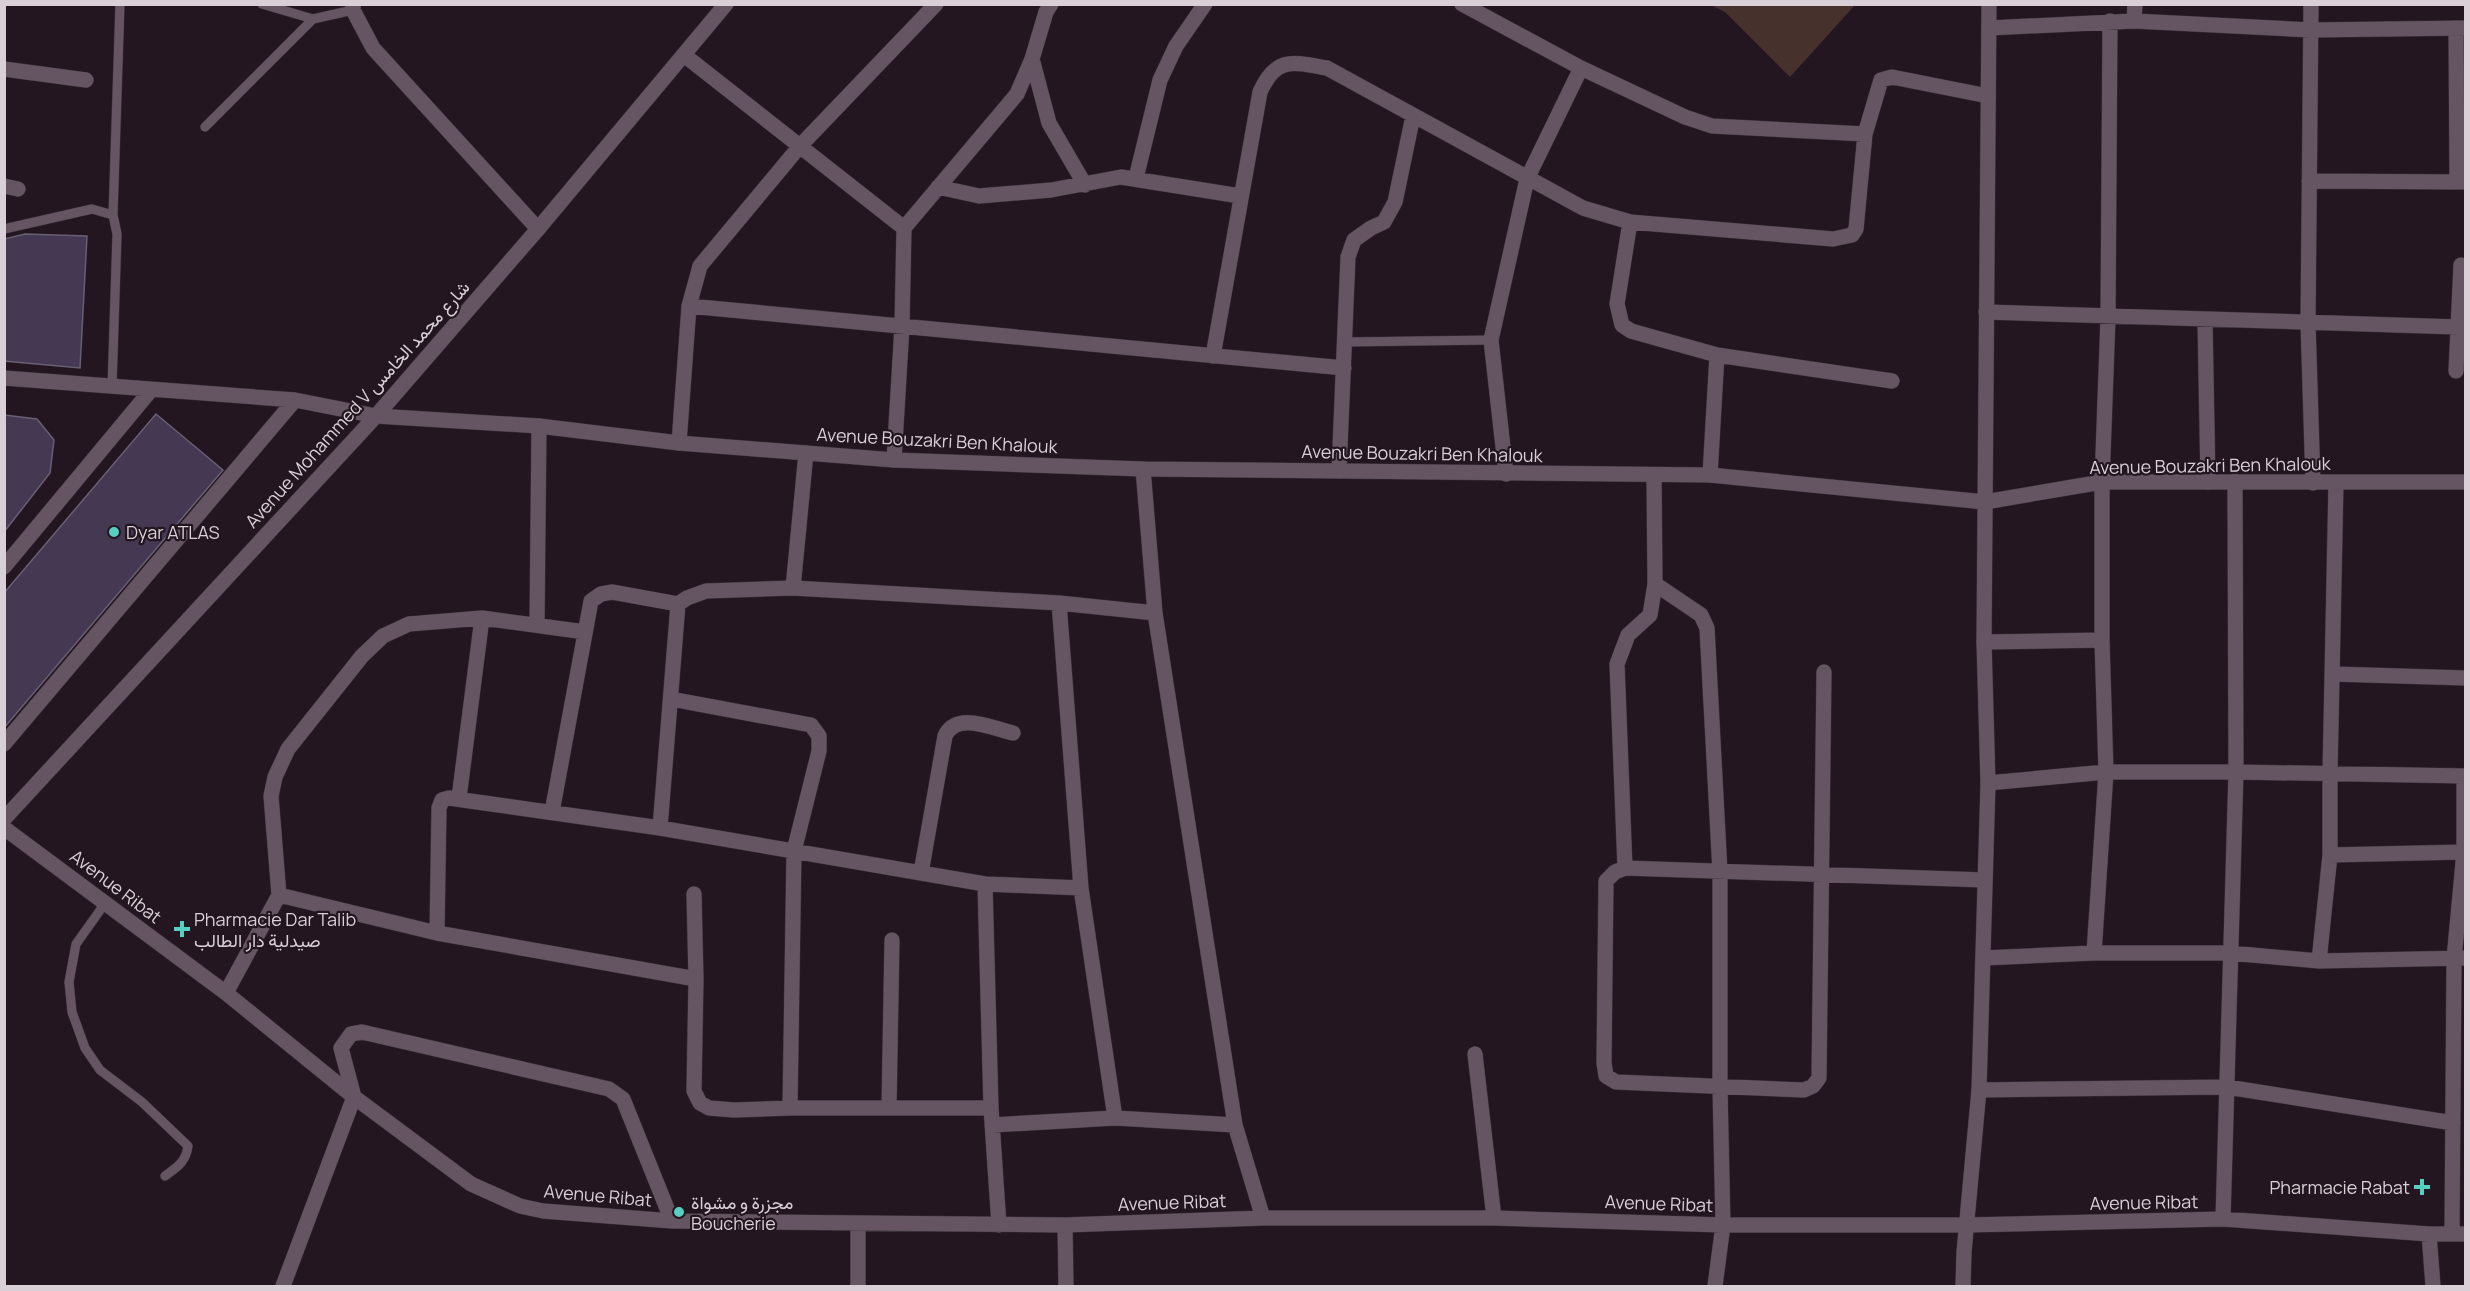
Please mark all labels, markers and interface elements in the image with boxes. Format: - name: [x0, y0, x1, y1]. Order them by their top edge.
- street label: Avenue Mohammed V شارع محمد الخامس: [239, 275, 475, 533]
- street label: Avenue Bouzakri Ben Khalouk: [816, 422, 1059, 458]
- street label: Avenue Bouzakri Ben Khalouk: [1301, 439, 1544, 467]
- street label: Avenue Bouzakri Ben Khalouk: [2089, 451, 2332, 479]
- place label: Dyar ATLAS: [126, 520, 220, 544]
- marker: Dyar ATLAS: [107, 525, 121, 539]
- street label: Avenue Ribat: [65, 844, 167, 928]
- place label: Pharmacie Dar Talib صيدلية دار الطالب: [194, 907, 356, 952]
- marker: Pharmacie Dar Talib صيدلية دار الطالب: [175, 922, 189, 936]
- place label: Pharmacie Rabat: [2269, 1175, 2410, 1199]
- street label: Avenue Ribat: [543, 1178, 653, 1212]
- marker: Pharmacie Rabat: [2415, 1180, 2429, 1194]
- street label: Avenue Ribat: [1117, 1188, 1227, 1216]
- street label: Avenue Ribat: [1604, 1189, 1714, 1217]
- street label: Avenue Ribat: [2089, 1189, 2199, 1215]
- place label: مجزرة و مشواة Boucherie: [691, 1190, 793, 1235]
- marker: مجزرة و مشواة Boucherie: [672, 1205, 686, 1219]

